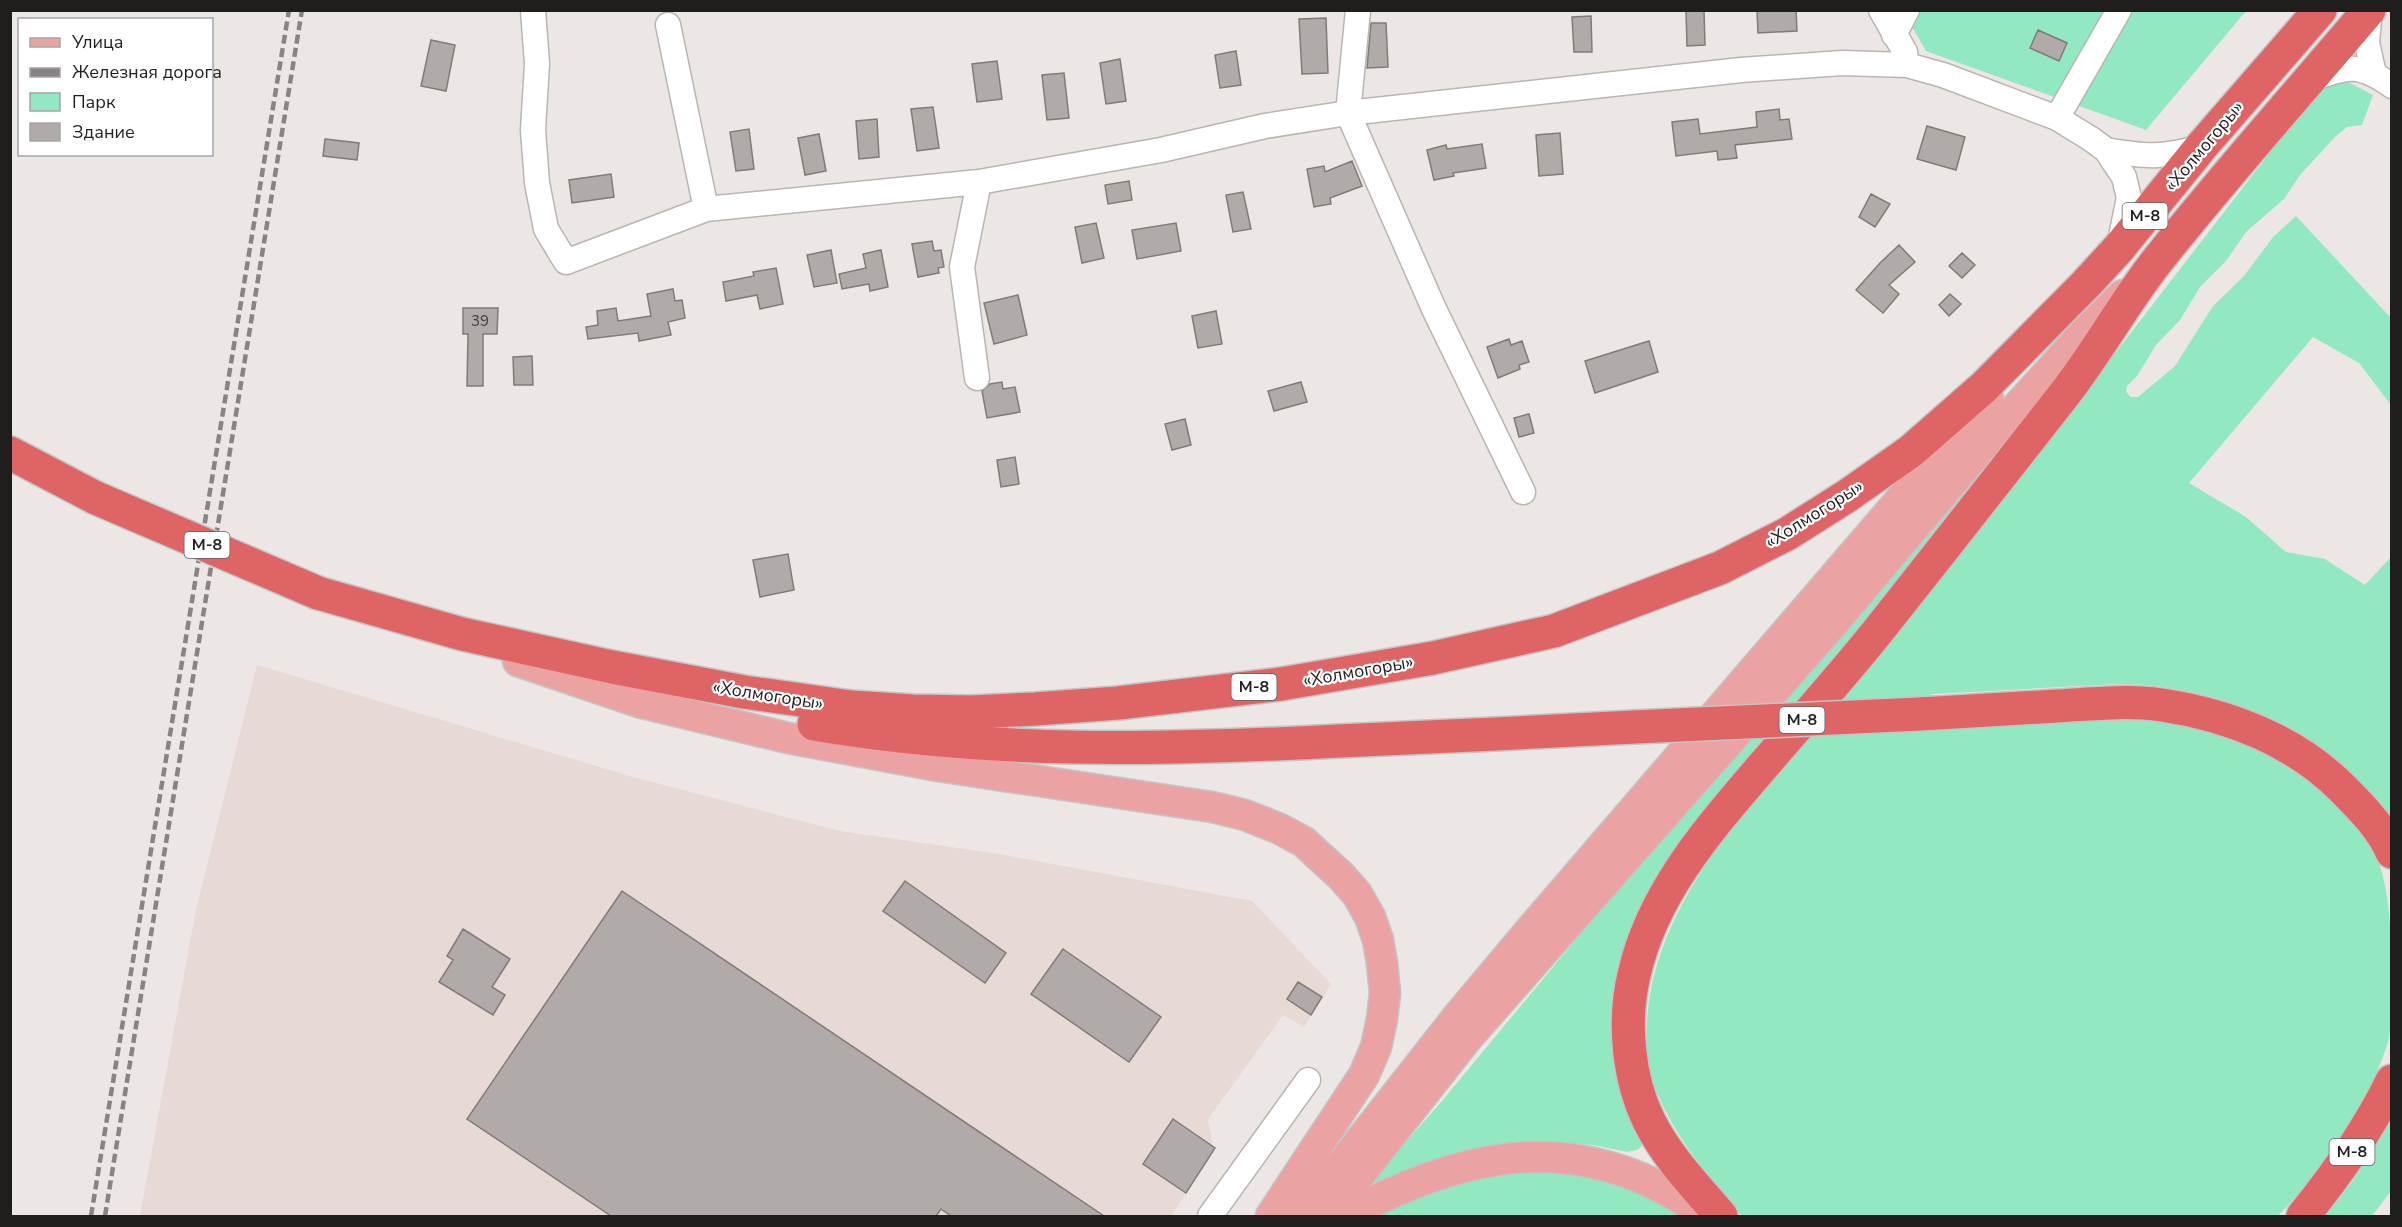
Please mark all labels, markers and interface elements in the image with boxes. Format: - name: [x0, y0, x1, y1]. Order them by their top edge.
- legend: [18, 18, 213, 156]
- text: Улица: [71, 30, 123, 54]
- text: Железная дорога: [72, 60, 222, 84]
- text: Парк: [72, 90, 116, 114]
- street label: «Холмогоры»: [2159, 96, 2249, 196]
- text: Здание: [72, 120, 135, 144]
- road number: М-8: [2122, 203, 2168, 229]
- house number: 39: [471, 311, 489, 331]
- street label: «Холмогоры»: [1760, 474, 1868, 554]
- road number: М-8: [184, 532, 230, 558]
- street label: «Холмогоры»: [1301, 650, 1415, 692]
- street label: «Холмогоры»: [711, 674, 825, 716]
- road number: М-8: [1232, 674, 1276, 700]
- road number: М-8: [1780, 707, 1824, 733]
- road number: М-8: [2330, 1139, 2374, 1165]

